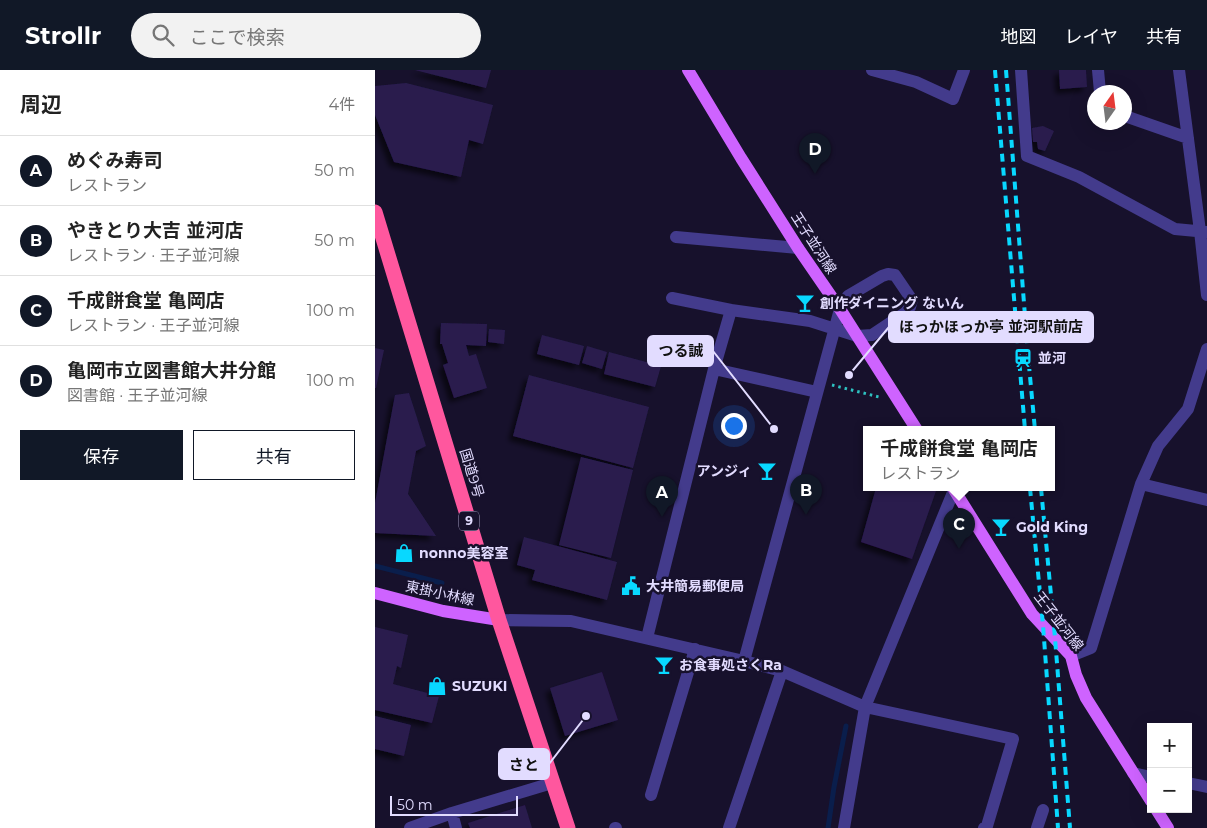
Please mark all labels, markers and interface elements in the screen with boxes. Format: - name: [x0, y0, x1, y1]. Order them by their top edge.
- search box: [131, 13, 481, 58]
- text: Strollr: [25, 21, 101, 50]
- icon: search: [149, 21, 177, 49]
- text: ここで検索: [189, 26, 284, 49]
- text: 地図: [1001, 26, 1037, 48]
- text: レイヤ: [1065, 26, 1118, 48]
- text: 共有: [1146, 26, 1182, 48]
- north arrow: [1087, 85, 1132, 130]
- text: 周辺: [20, 92, 62, 117]
- text: 4件: [328, 95, 355, 114]
- pin: D: [799, 133, 831, 174]
- text: めぐみ寿司: [67, 149, 163, 172]
- text: A: [30, 161, 42, 180]
- text: 50 m: [314, 161, 355, 180]
- text: レストラン: [67, 176, 147, 195]
- street label: 王子並河線: [787, 209, 841, 277]
- text: やきとり大吉 並河店: [67, 219, 243, 242]
- text: B: [30, 231, 42, 250]
- text: 50 m: [314, 231, 355, 250]
- text: レストラン · 王子並河線: [67, 246, 239, 265]
- text: 千成餅食堂 亀岡店: [67, 289, 224, 312]
- bar icon: 創作ダイニング ないん: [794, 292, 816, 314]
- place label: 創作ダイニング ないん: [820, 294, 964, 312]
- text: C: [30, 301, 42, 320]
- text: 100 m: [307, 301, 355, 320]
- callout: ほっかほっか亭 並河駅前店: [889, 312, 1093, 342]
- text: レストラン · 王子並河線: [67, 316, 239, 335]
- text: ほっかほっか亭 並河駅前店: [899, 317, 1083, 336]
- callout: つる誠: [648, 336, 713, 366]
- text: つる誠: [658, 341, 704, 360]
- station icon: 並河: [1012, 347, 1034, 369]
- place label: 並河: [1038, 349, 1066, 367]
- text: 亀岡市立図書館大井分館: [67, 359, 276, 382]
- text: D: [29, 371, 43, 390]
- text: 100 m: [307, 371, 355, 390]
- text: 図書館 · 王子並河線: [67, 386, 207, 405]
- your location: [721, 413, 747, 439]
- popup: [863, 426, 1055, 491]
- button: 保存: [20, 430, 183, 480]
- button: 共有: [193, 430, 355, 480]
- text: 千成餅食堂 亀岡店: [880, 437, 1038, 460]
- street label: 国道9号: [456, 446, 488, 500]
- bar icon: アンジィ: [756, 460, 778, 482]
- place label: アンジィ: [697, 462, 752, 480]
- text: レストラン: [880, 464, 960, 483]
- pin: B: [790, 474, 822, 515]
- pin: A: [646, 476, 678, 517]
- pin: C: [943, 508, 975, 549]
- road number: 9: [459, 512, 479, 531]
- bar icon: Gold King: [990, 516, 1012, 538]
- place label: Gold King: [1016, 518, 1088, 536]
- shop icon: nonno美容室: [393, 542, 415, 564]
- place label: nonno美容室: [419, 544, 508, 562]
- public building icon: 大井簡易郵便局: [620, 575, 642, 597]
- street label: 東掛小林線: [404, 577, 476, 609]
- place label: 大井簡易郵便局: [646, 577, 744, 595]
- street label: 王子並河線: [1030, 588, 1088, 654]
- bar icon: お食事処さくRa: [653, 654, 675, 676]
- place label: お食事処さくRa: [679, 656, 782, 674]
- shop icon: SUZUKI: [426, 675, 448, 697]
- place label: SUZUKI: [452, 677, 507, 695]
- map controls: [1147, 723, 1192, 813]
- button: +: [1147, 723, 1192, 768]
- callout: さと: [499, 749, 549, 779]
- text: さと: [509, 755, 539, 774]
- button: −: [1147, 768, 1192, 813]
- scale bar: [390, 793, 517, 816]
- text: 50 m: [397, 796, 433, 814]

